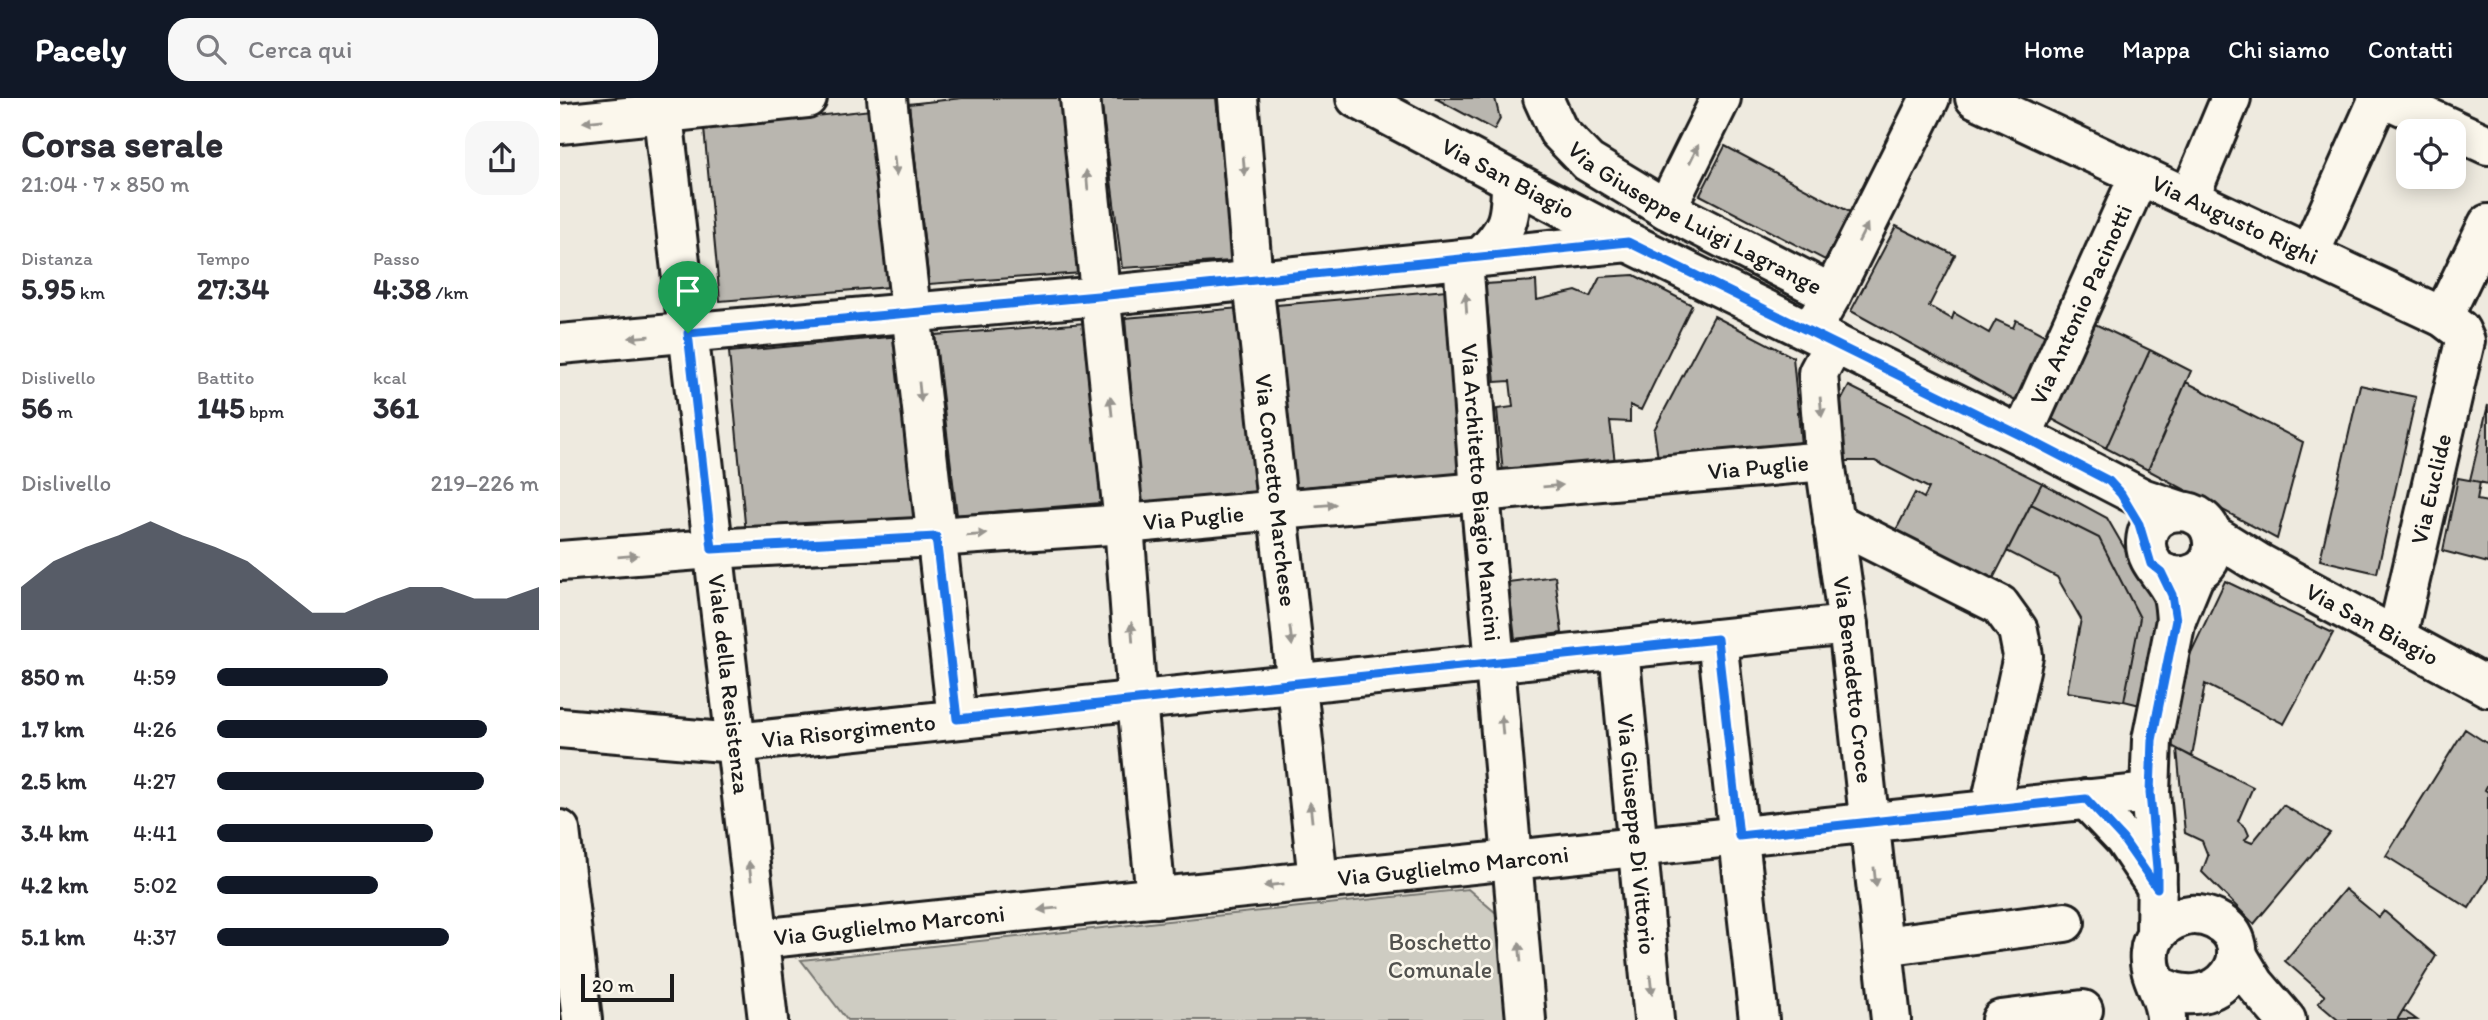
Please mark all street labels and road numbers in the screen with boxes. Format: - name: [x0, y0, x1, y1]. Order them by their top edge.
- street label: Via San Biagio: [1437, 131, 1580, 225]
- street label: Via Giuseppe Luigi Lagrange: [1562, 135, 1827, 301]
- street label: Via Augusto Righi: [2147, 168, 2323, 271]
- street label: Via Antonio Pacinotti: [2023, 200, 2138, 409]
- street label: Via Architetto Biagio Mancini: [1455, 342, 1508, 642]
- street label: Via Concetto Marchese: [1249, 372, 1303, 608]
- street label: Via Euclide: [2404, 431, 2457, 547]
- street label: Via Puglie: [1706, 448, 1810, 485]
- street label: Via Puglie: [1142, 498, 1245, 536]
- street label: Viale della Resistenza: [702, 572, 757, 796]
- street label: Via Benedetto Croce: [1827, 574, 1880, 785]
- street label: Via San Biagio: [2301, 576, 2444, 672]
- street label: Via Risorgimento: [760, 707, 937, 754]
- street label: Via Giuseppe Di Vittorio: [1611, 712, 1663, 956]
- street label: Via Guglielmo Marconi: [1336, 839, 1570, 892]
- street label: Via Guglielmo Marconi: [772, 898, 1006, 951]

